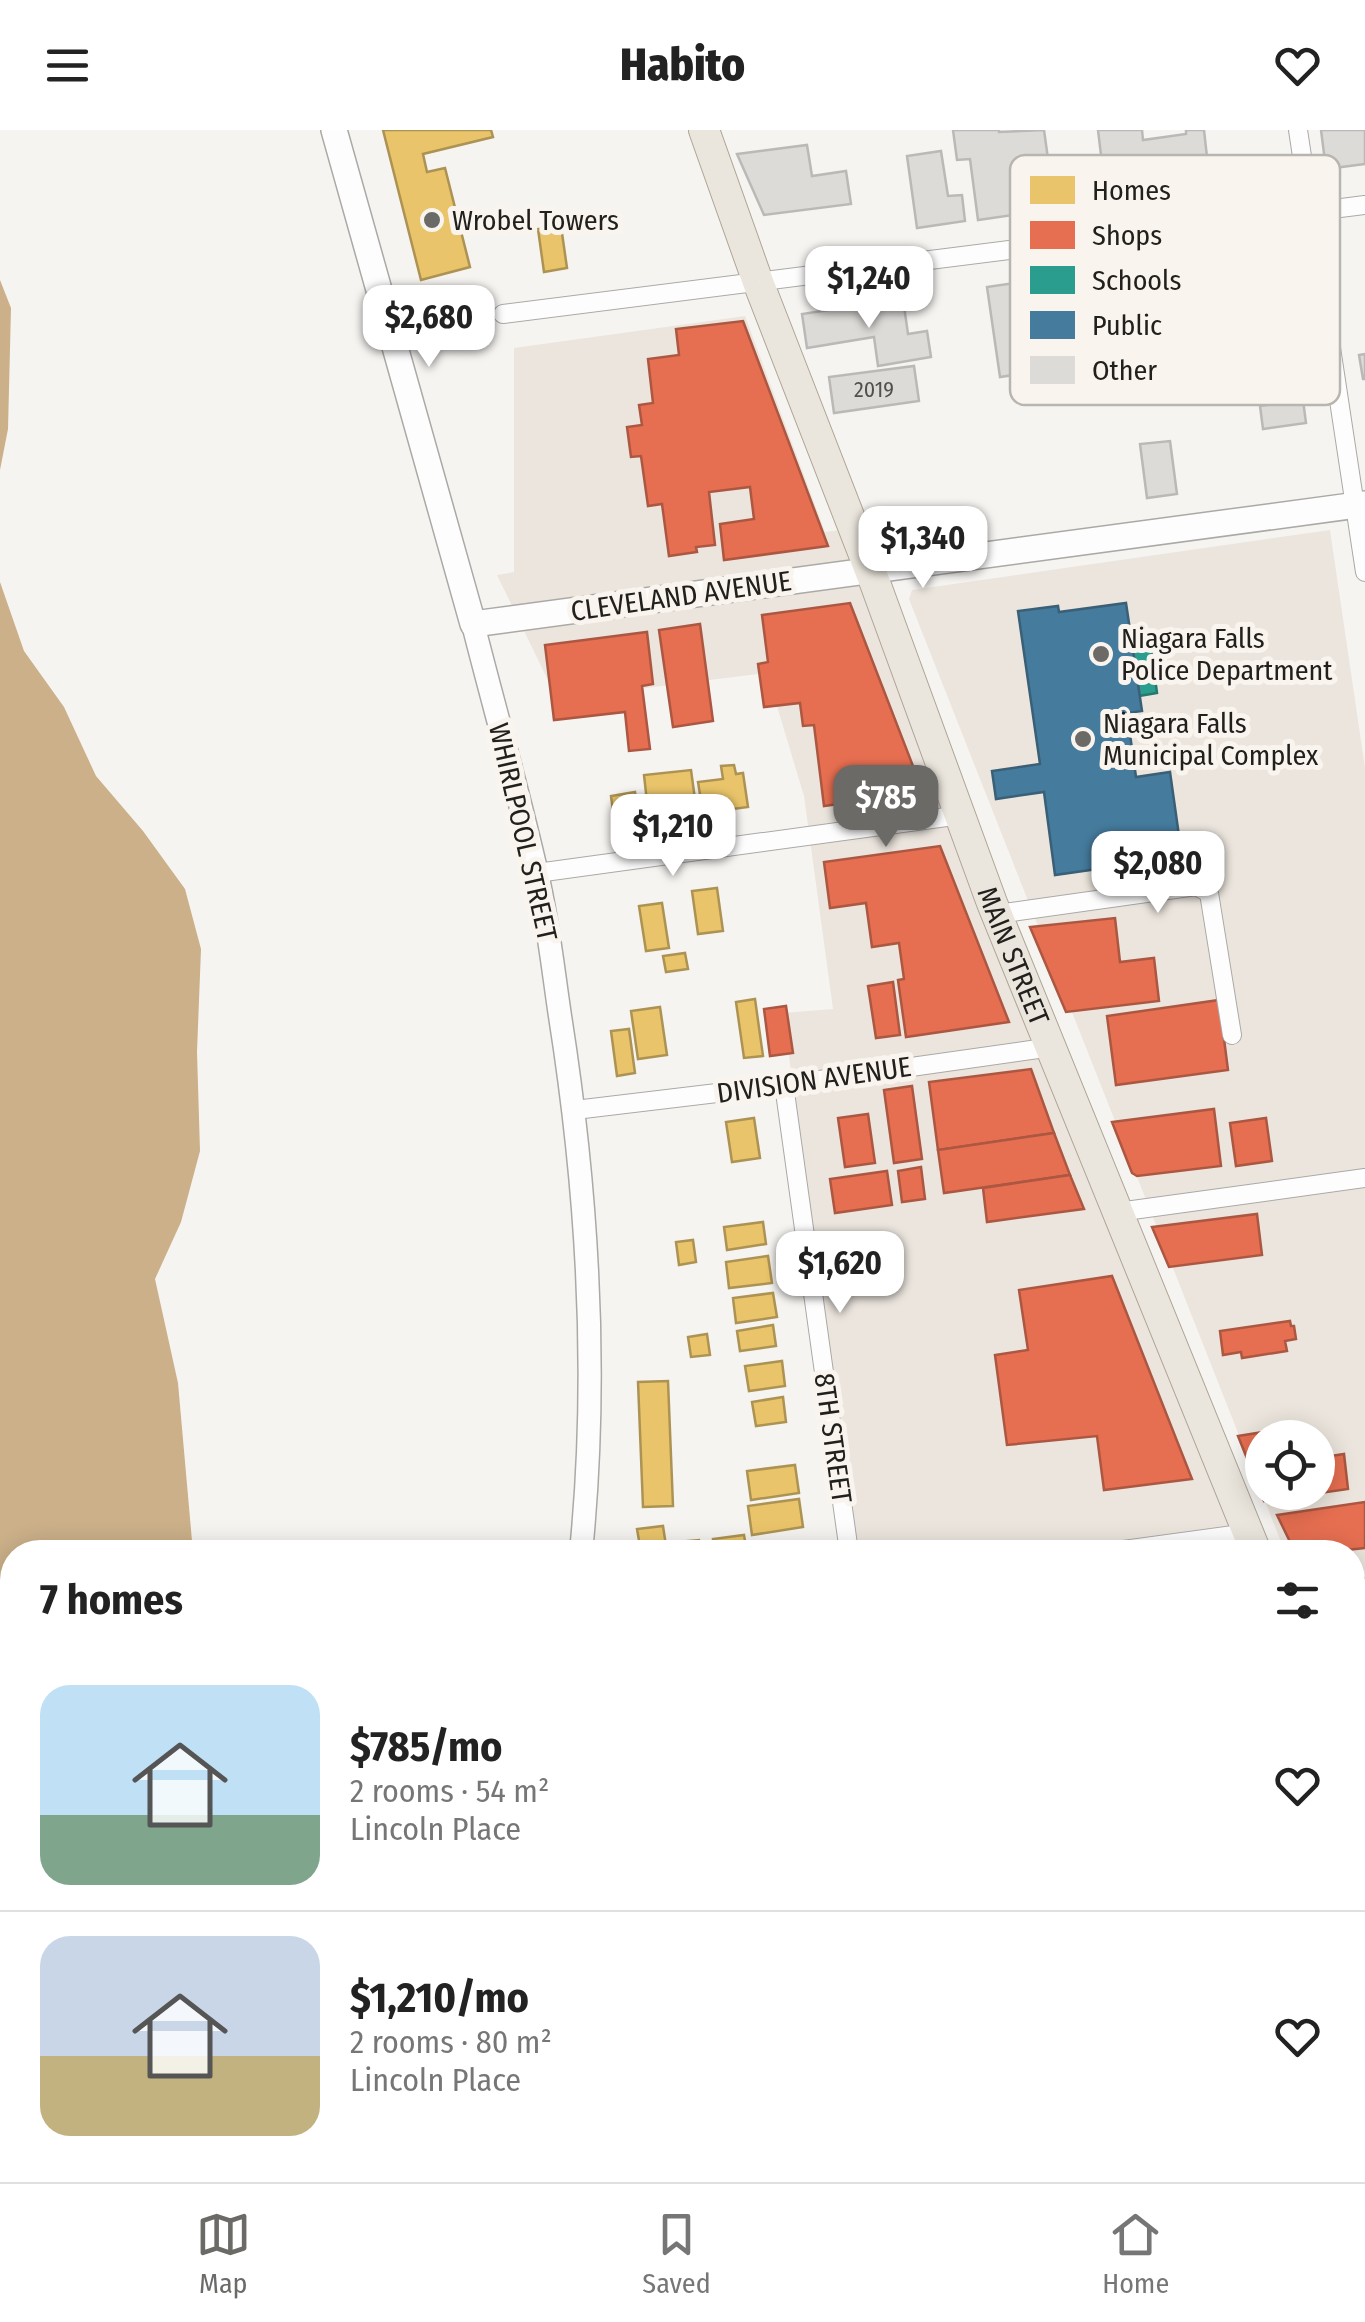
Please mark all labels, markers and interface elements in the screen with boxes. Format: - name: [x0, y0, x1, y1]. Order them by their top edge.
- icon: menu: [40, 38, 95, 93]
- text: Habito: [620, 38, 745, 92]
- icon: heart: [1270, 38, 1325, 93]
- legend: [1010, 155, 1340, 405]
- text: Homes: [1092, 174, 1171, 207]
- place label: Wrobel Towers: [452, 204, 619, 237]
- marker: Wrobel Towers: [421, 209, 443, 231]
- text: Shops: [1092, 219, 1162, 252]
- pin: $1,240: [788, 246, 950, 331]
- text: $1,240: [827, 259, 911, 297]
- text: Schools: [1092, 264, 1181, 297]
- pin: $2,680: [348, 285, 510, 370]
- text: $2,680: [385, 298, 473, 336]
- text: Public: [1092, 309, 1162, 342]
- text: Other: [1092, 354, 1157, 387]
- house number: 2019: [854, 376, 894, 403]
- pin: $1,340: [842, 506, 1004, 591]
- text: $1,340: [880, 519, 966, 557]
- street label: CLEVELAND AVENUE: [569, 564, 793, 628]
- place label: Niagara Falls Police Department: [1121, 622, 1333, 687]
- marker: Niagara Falls Police Department: [1090, 643, 1112, 665]
- place label: Niagara Falls Municipal Complex: [1103, 707, 1319, 772]
- street label: WHIRLPOOL STREET: [482, 720, 564, 944]
- marker: Niagara Falls Municipal Complex: [1072, 728, 1094, 750]
- pin: $785: [827, 765, 945, 850]
- text: $785: [855, 778, 917, 816]
- pin: $1,210: [592, 794, 754, 879]
- text: $1,210: [633, 807, 713, 845]
- pin: $2,080: [1077, 831, 1239, 916]
- text: $2,080: [1113, 844, 1203, 882]
- street label: MAIN STREET: [971, 882, 1056, 1030]
- street label: DIVISION AVENUE: [715, 1050, 913, 1110]
- pin: $1,620: [759, 1231, 921, 1316]
- text: $1,620: [798, 1244, 882, 1282]
- street label: 8TH STREET: [808, 1371, 858, 1505]
- map controls: [1245, 1420, 1335, 1510]
- button: locate: [1245, 1420, 1335, 1510]
- icon: filters: [1270, 1573, 1325, 1628]
- text: 7 homes: [40, 1575, 183, 1625]
- text: $785/mo: [350, 1722, 502, 1772]
- icon: home: [120, 1725, 240, 1845]
- icon: heart: [1270, 1758, 1325, 1813]
- text: 2 rooms · 54 m²: [350, 1772, 549, 1810]
- text: Lincoln Place: [350, 1810, 521, 1848]
- text: $1,210/mo: [350, 1973, 529, 2023]
- icon: home: [120, 1976, 240, 2096]
- icon: heart: [1270, 2009, 1325, 2064]
- text: 2 rooms · 80 m²: [350, 2023, 552, 2061]
- text: Lincoln Place: [350, 2061, 521, 2099]
- tab: Map: [196, 2207, 251, 2300]
- tab: Saved: [642, 2207, 711, 2300]
- tab: Home: [1102, 2207, 1169, 2300]

